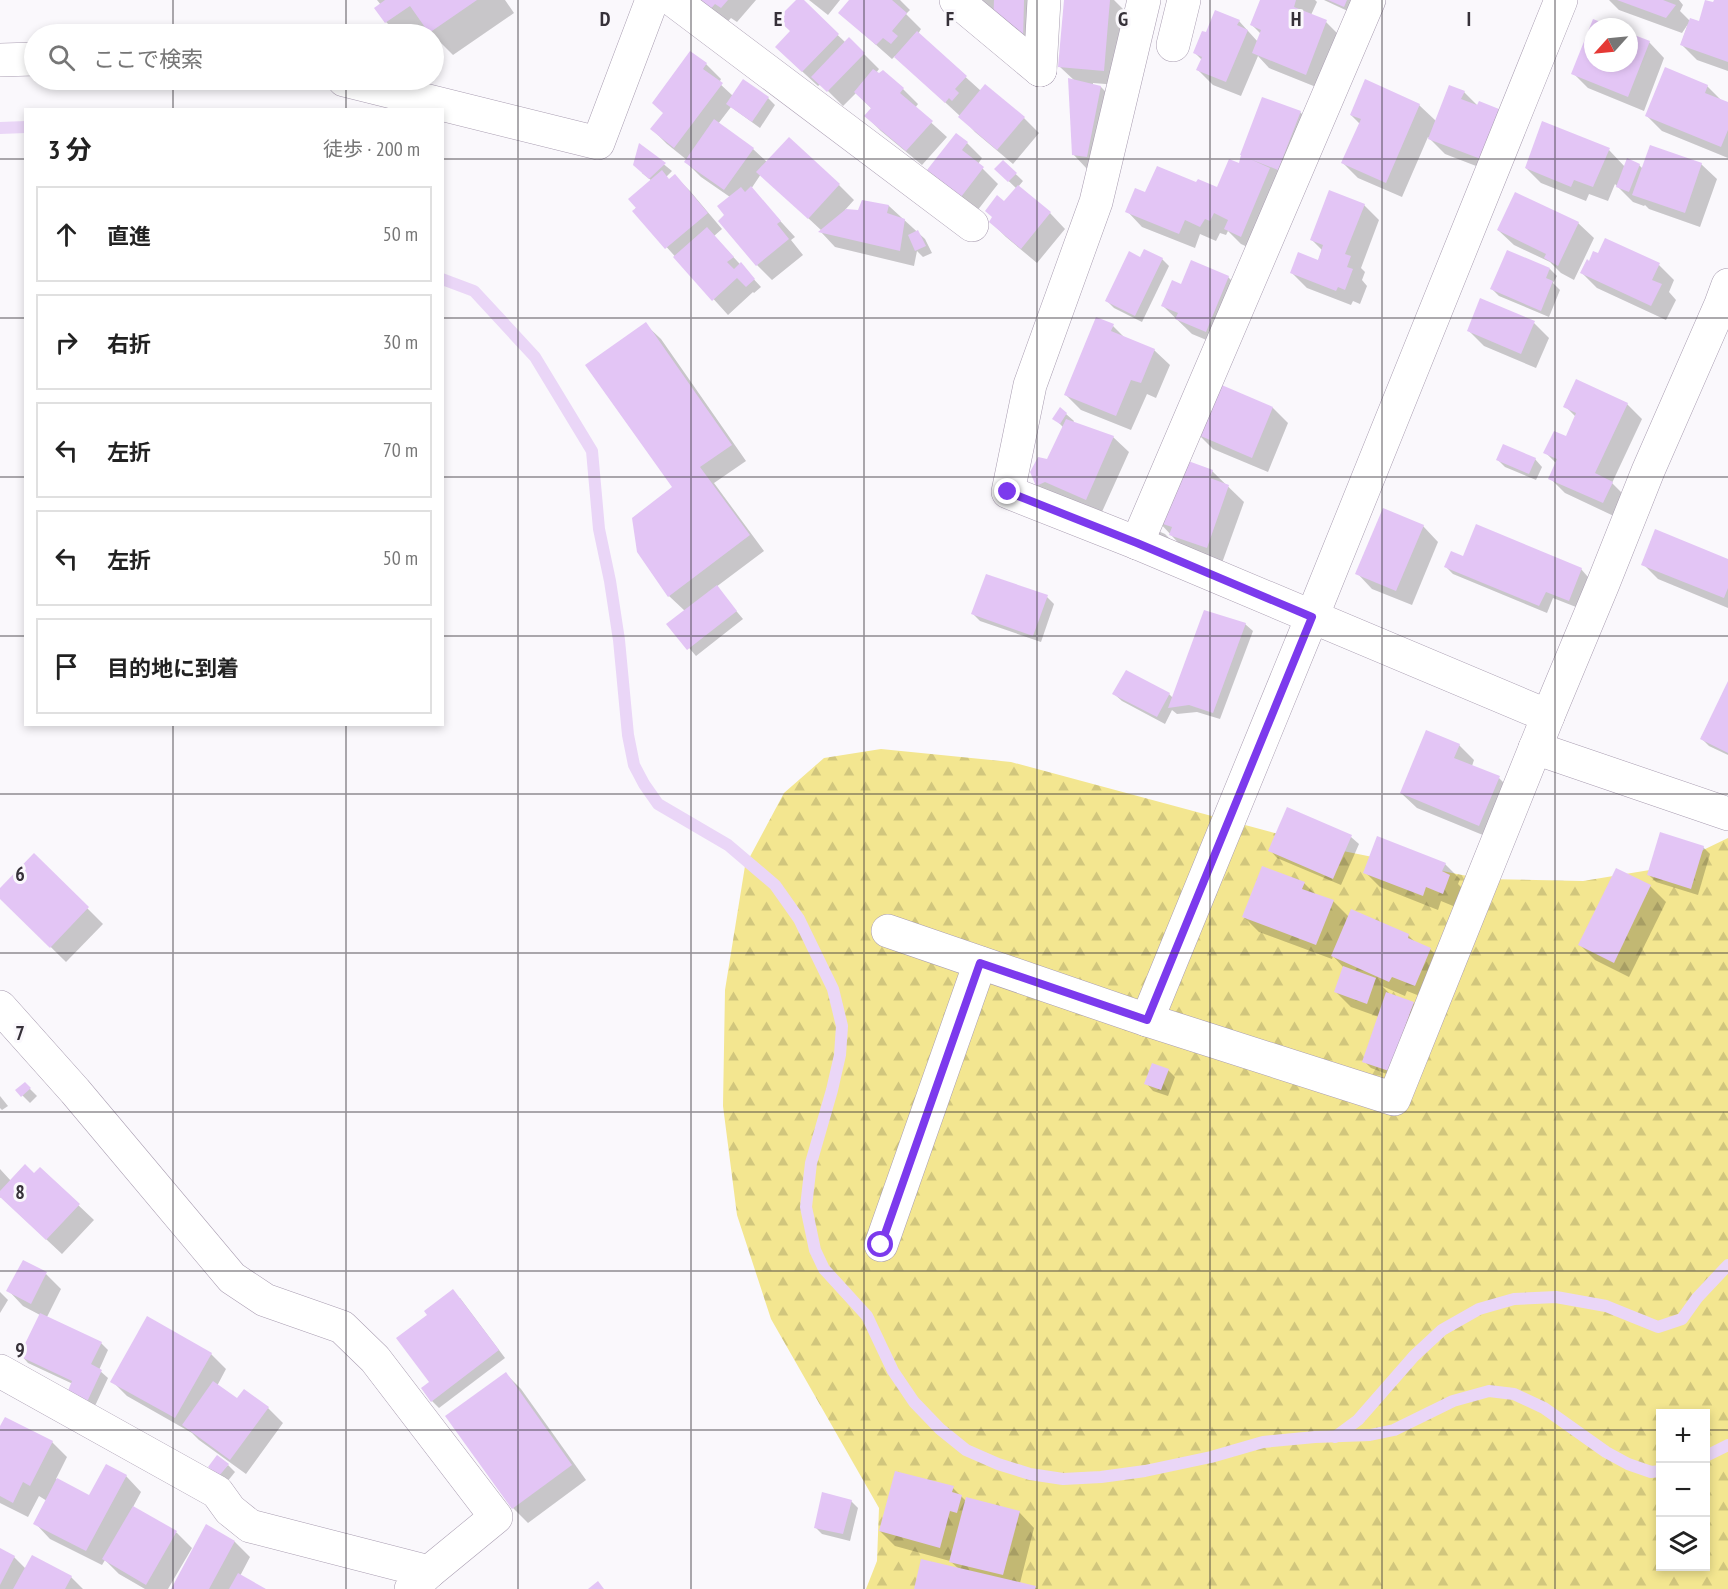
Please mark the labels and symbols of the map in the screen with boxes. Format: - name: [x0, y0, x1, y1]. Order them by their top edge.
- text: D: [600, 6, 611, 32]
- text: E: [774, 6, 782, 32]
- text: F: [946, 6, 954, 32]
- text: G: [1118, 6, 1128, 32]
- text: H: [1291, 6, 1301, 32]
- text: I: [1467, 6, 1471, 32]
- north arrow: [1584, 18, 1638, 72]
- route end: [994, 478, 1020, 504]
- text: 6: [15, 861, 25, 887]
- text: 7: [15, 1020, 25, 1046]
- text: 8: [15, 1179, 25, 1205]
- route start: [867, 1231, 893, 1257]
- text: 9: [15, 1337, 25, 1363]

